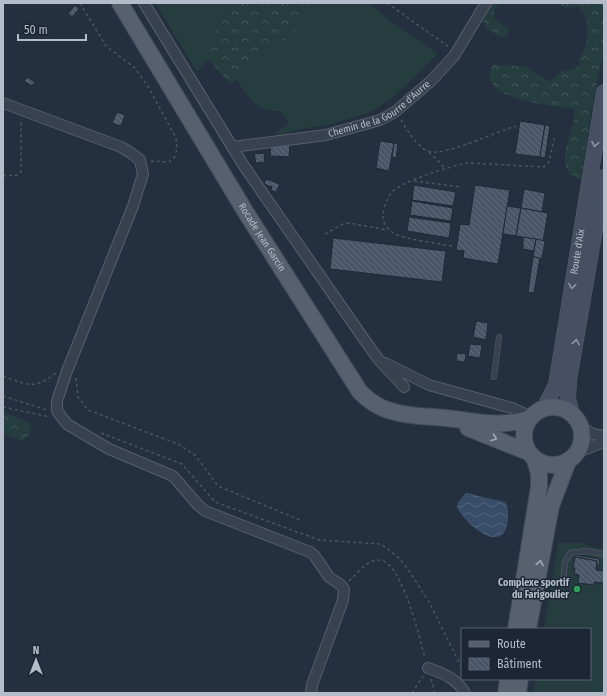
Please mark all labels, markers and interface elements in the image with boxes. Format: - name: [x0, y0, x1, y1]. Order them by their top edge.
- scale bar: [18, 16, 86, 42]
- text: 50 m: [24, 23, 48, 37]
- street label: Chemin de la Gourre d'Aurre: [327, 78, 433, 140]
- one-way arrow: [591, 141, 600, 147]
- street label: Rocade Jean Garcin: [236, 201, 288, 274]
- street label: Route d'Aix: [568, 228, 588, 275]
- one-way arrow: [568, 283, 577, 289]
- one-way arrow: [571, 339, 579, 345]
- one-way arrow: [490, 433, 497, 441]
- one-way arrow: [535, 560, 543, 566]
- place label: Complexe sportif du Farigoulier: [498, 577, 570, 601]
- marker: Complexe sportif du Farigoulier: [572, 584, 582, 594]
- legend: [461, 628, 591, 680]
- text: Route: [497, 637, 526, 651]
- north arrow: [16, 640, 56, 680]
- text: N: [33, 644, 39, 657]
- text: Bâtiment: [497, 657, 542, 671]

